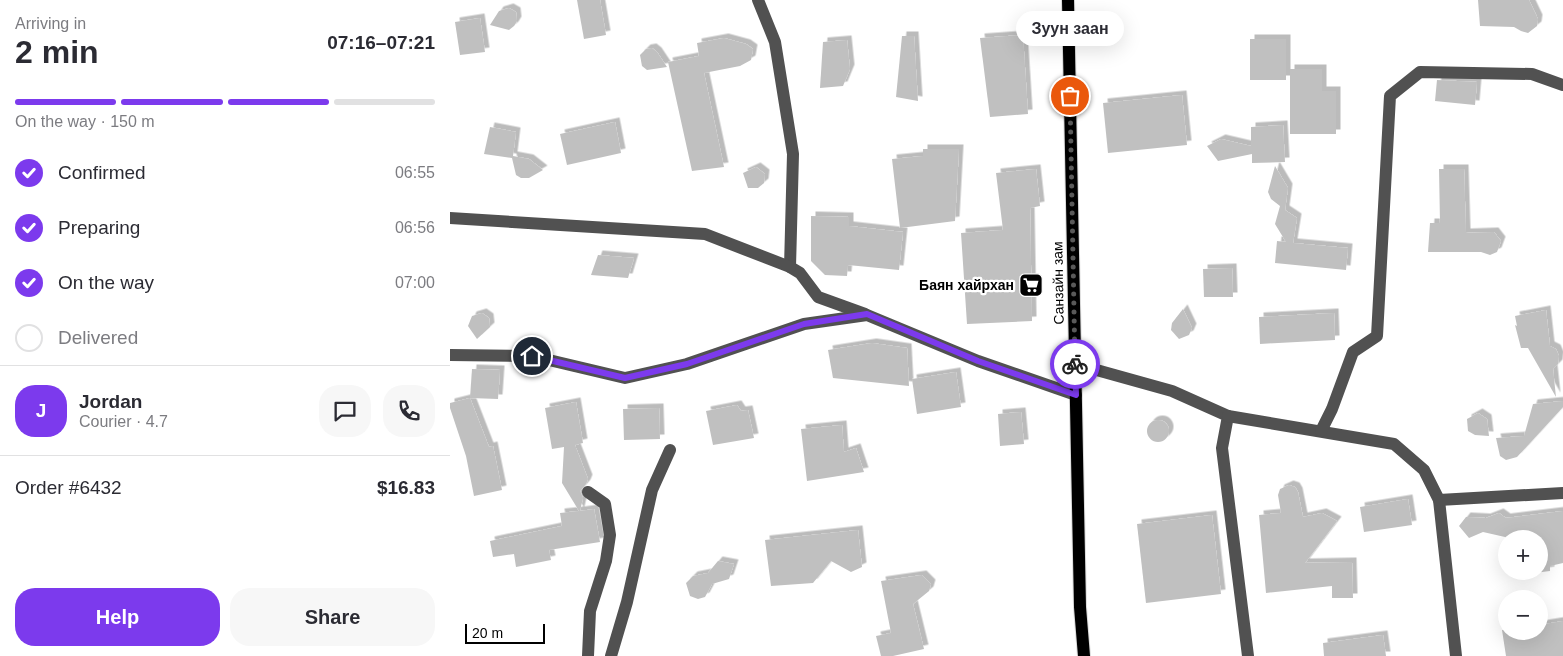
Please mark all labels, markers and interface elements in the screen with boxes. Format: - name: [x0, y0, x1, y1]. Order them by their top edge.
- callout: Зуун заан: [1016, 11, 1124, 46]
- text: Arriving in: [15, 15, 86, 32]
- text: Зуун заан: [1031, 20, 1109, 37]
- text: 07:16–07:21: [327, 32, 435, 53]
- text: 2 min: [15, 34, 99, 70]
- pin: [1049, 75, 1091, 117]
- icon: bag: [1056, 82, 1084, 110]
- text: On the way · 150 m: [15, 113, 155, 130]
- icon: check: [15, 159, 43, 187]
- text: Confirmed: [58, 162, 146, 183]
- text: 06:55: [395, 164, 435, 181]
- icon: check: [15, 214, 43, 242]
- text: Preparing: [58, 217, 140, 238]
- text: 06:56: [395, 219, 435, 236]
- street label: Санзайн зам: [1049, 241, 1067, 325]
- icon: check: [15, 269, 43, 297]
- text: On the way: [58, 272, 154, 293]
- supermarket icon: Баян хайрхан: [1018, 272, 1044, 298]
- text: 07:00: [395, 274, 435, 291]
- place label: Баян хайрхан: [919, 277, 1014, 293]
- text: Delivered: [58, 327, 138, 348]
- pin: [511, 335, 553, 377]
- courier: [1050, 339, 1100, 389]
- icon: home: [518, 342, 546, 370]
- icon: bike: [1061, 350, 1089, 378]
- button: chat: [319, 385, 371, 437]
- button: phone: [383, 385, 435, 437]
- text: Jordan: [79, 391, 142, 412]
- text: J: [36, 400, 46, 421]
- text: Courier · 4.7: [79, 413, 168, 430]
- text: Order #6432: [15, 477, 122, 498]
- text: $16.83: [377, 477, 435, 498]
- map controls: [1498, 530, 1548, 640]
- button: +: [1498, 530, 1548, 580]
- button: Help: [15, 588, 220, 646]
- button: Share: [230, 588, 435, 646]
- button: −: [1498, 590, 1548, 640]
- scale bar: [465, 621, 545, 644]
- text: 20 m: [472, 625, 503, 641]

